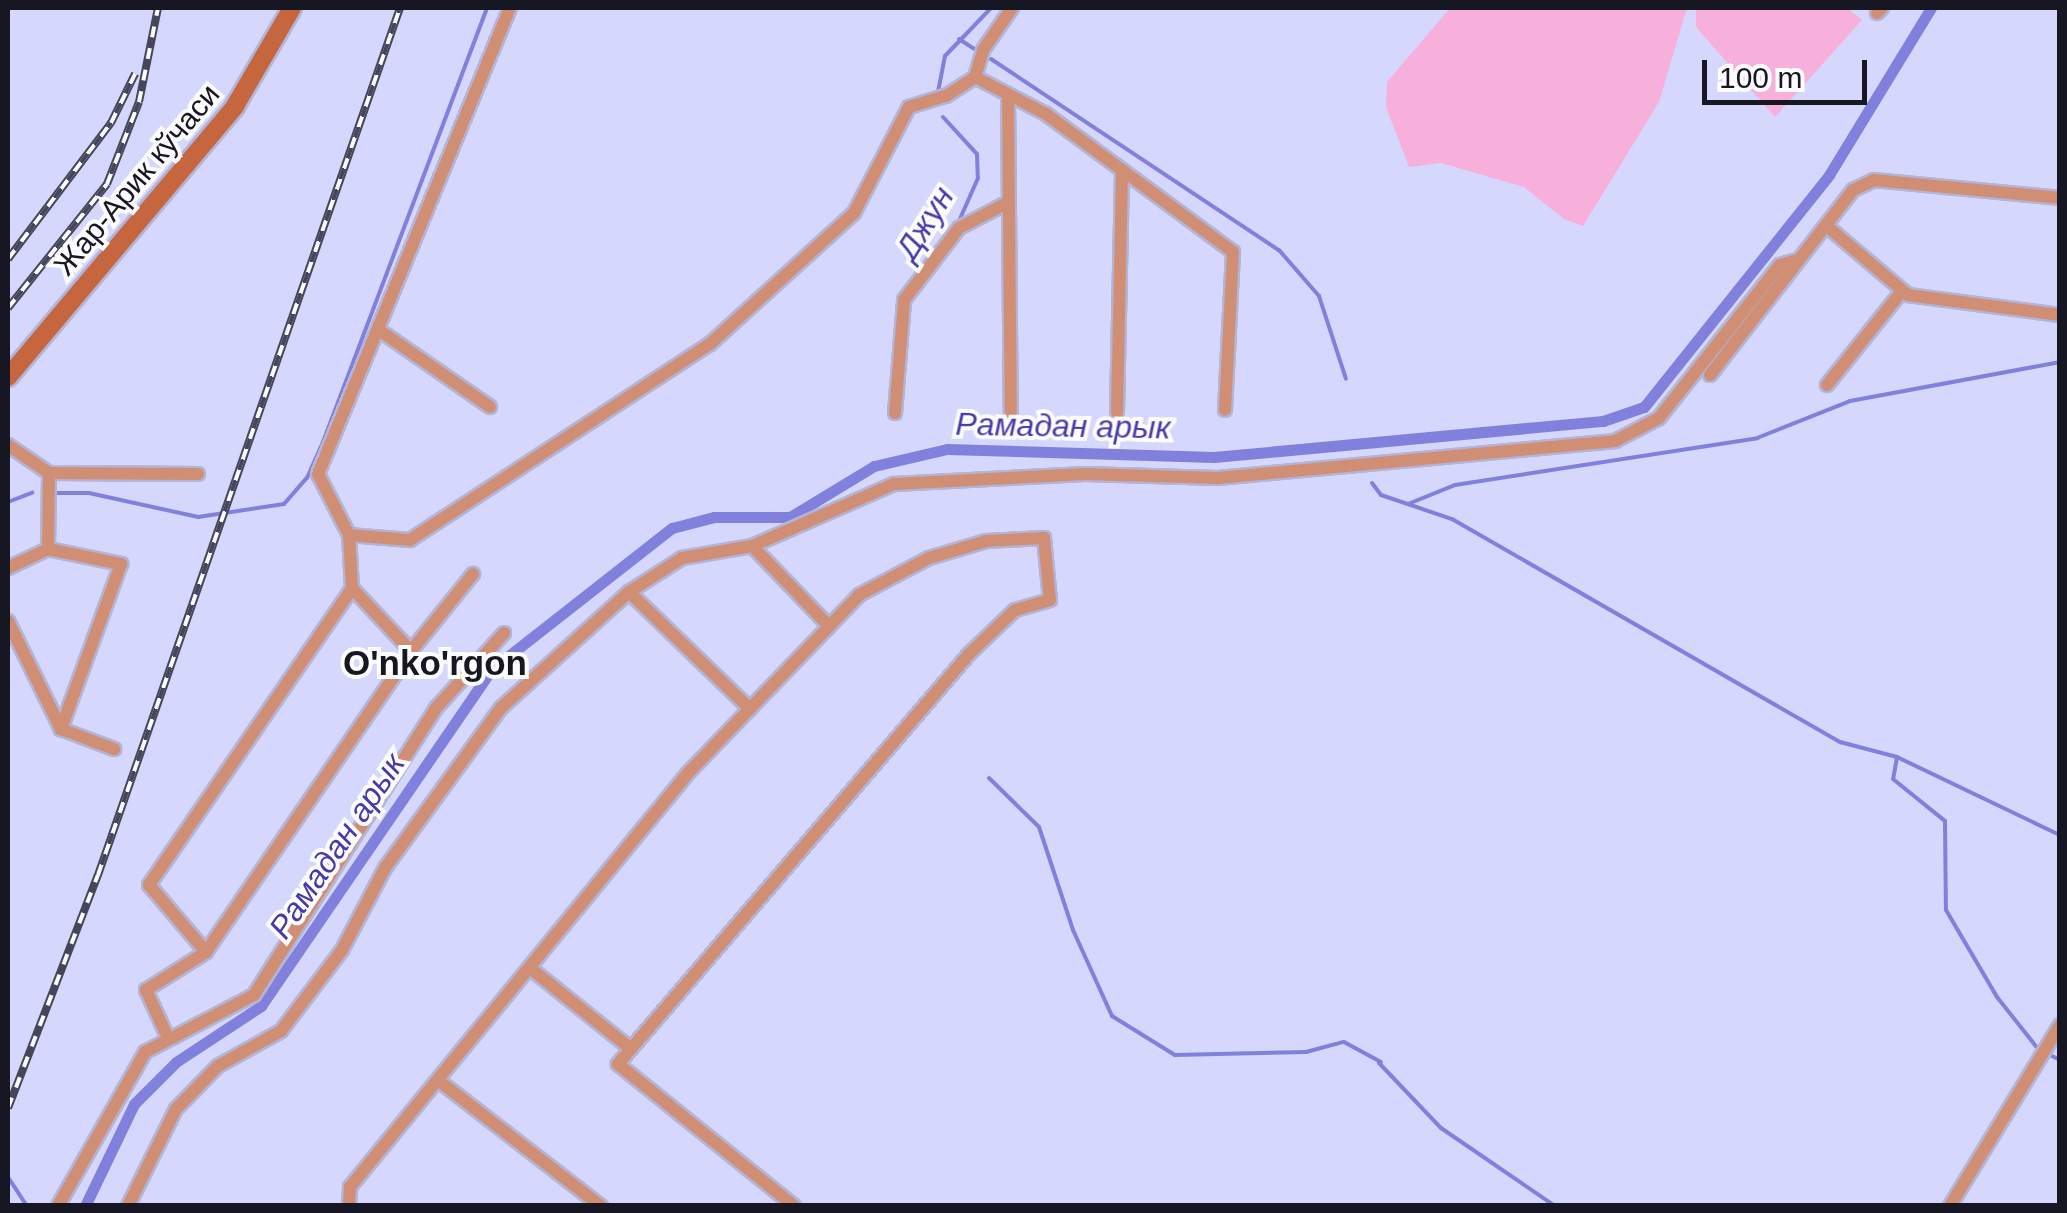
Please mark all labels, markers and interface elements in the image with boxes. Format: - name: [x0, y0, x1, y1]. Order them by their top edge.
- scale bar: [1707, 40, 1872, 102]
- text: 100 m: [1719, 61, 1802, 94]
- street label: Жар-Арик кўчаси: [47, 77, 227, 283]
- water label: Джун: [888, 180, 962, 266]
- water label: Рамадан арык: [955, 405, 1171, 447]
- district label: O'nko'rgon: [343, 642, 527, 684]
- water label: Рамадан арык: [261, 746, 413, 946]

